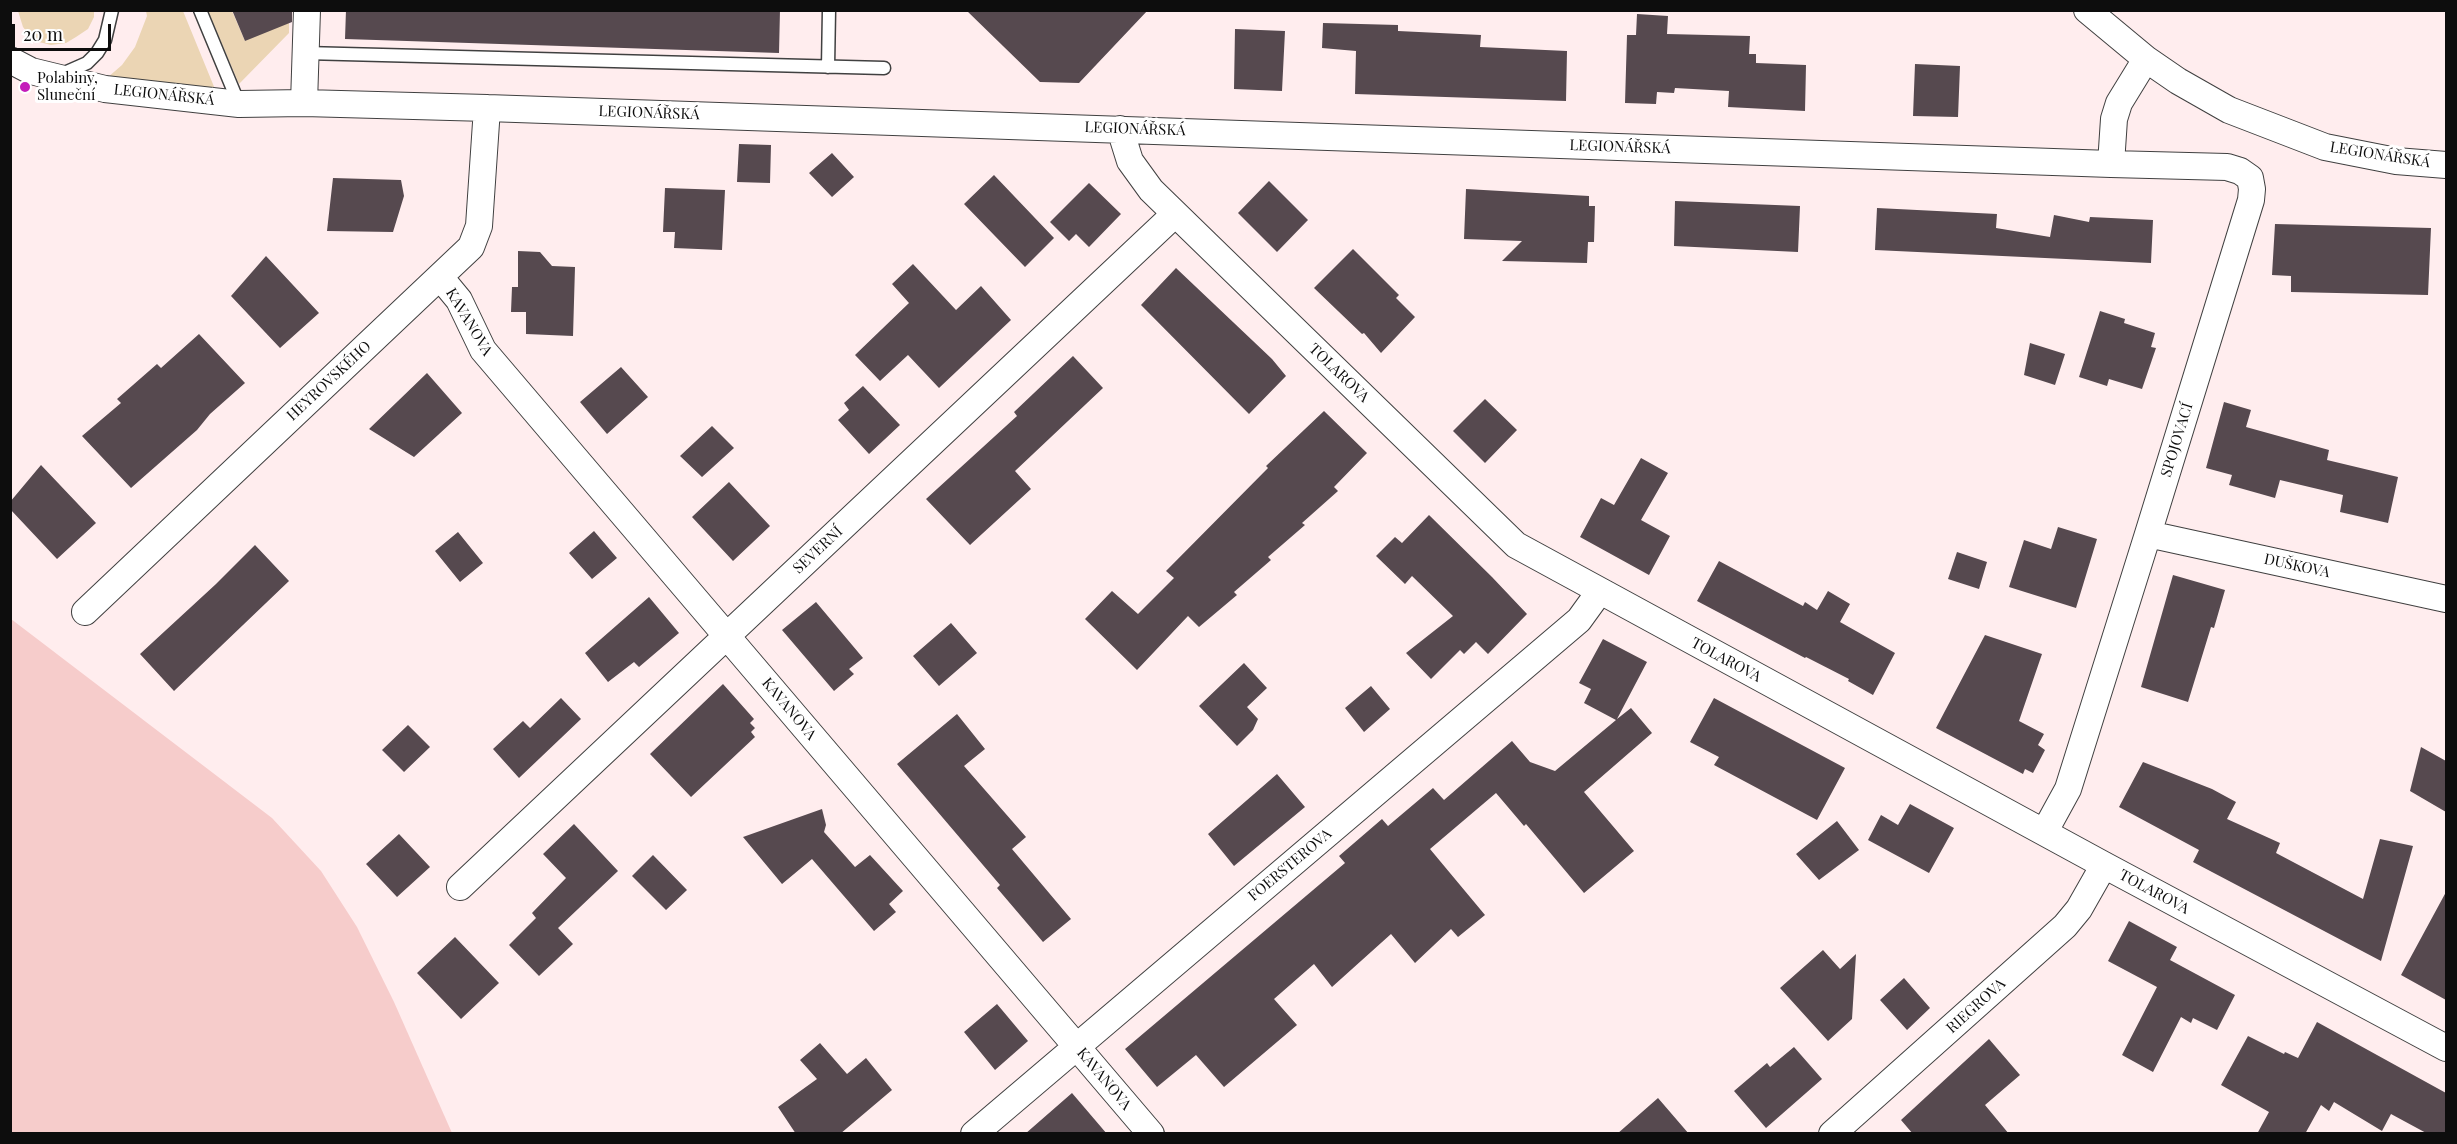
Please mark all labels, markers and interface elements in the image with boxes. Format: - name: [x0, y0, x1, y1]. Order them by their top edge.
- scale bar: [15, 12, 114, 50]
- text: 20 m: [23, 22, 63, 46]
- place label: Polabiny, Sluneční: [37, 69, 98, 104]
- marker: Polabiny, Sluneční: [18, 80, 32, 94]
- street label: LEGIONÁŘSKÁ: [113, 81, 215, 109]
- street label: LEGIONÁŘSKÁ: [598, 102, 700, 124]
- street label: LEGIONÁŘSKÁ: [1084, 118, 1186, 140]
- street label: LEGIONÁŘSKÁ: [1569, 136, 1671, 158]
- street label: LEGIONÁŘSKÁ: [2329, 138, 2431, 172]
- street label: KAVANOVA: [442, 285, 496, 359]
- street label: HEYROVSKÉHO: [283, 337, 375, 425]
- street label: TOLAROVA: [1305, 340, 1373, 406]
- street label: SPOJOVACÍ: [2157, 401, 2197, 479]
- street label: SEVERNÍ: [789, 523, 847, 577]
- street label: DUŠKOVA: [2262, 550, 2332, 582]
- street label: TOLAROVA: [1688, 634, 1764, 686]
- street label: KAVANOVA: [758, 674, 820, 744]
- street label: FOERSTEROVA: [1245, 825, 1335, 905]
- street label: TOLAROVA: [2116, 866, 2192, 918]
- street label: RIEGROVA: [1943, 975, 2009, 1037]
- street label: KAVANOVA: [1073, 1044, 1135, 1114]

